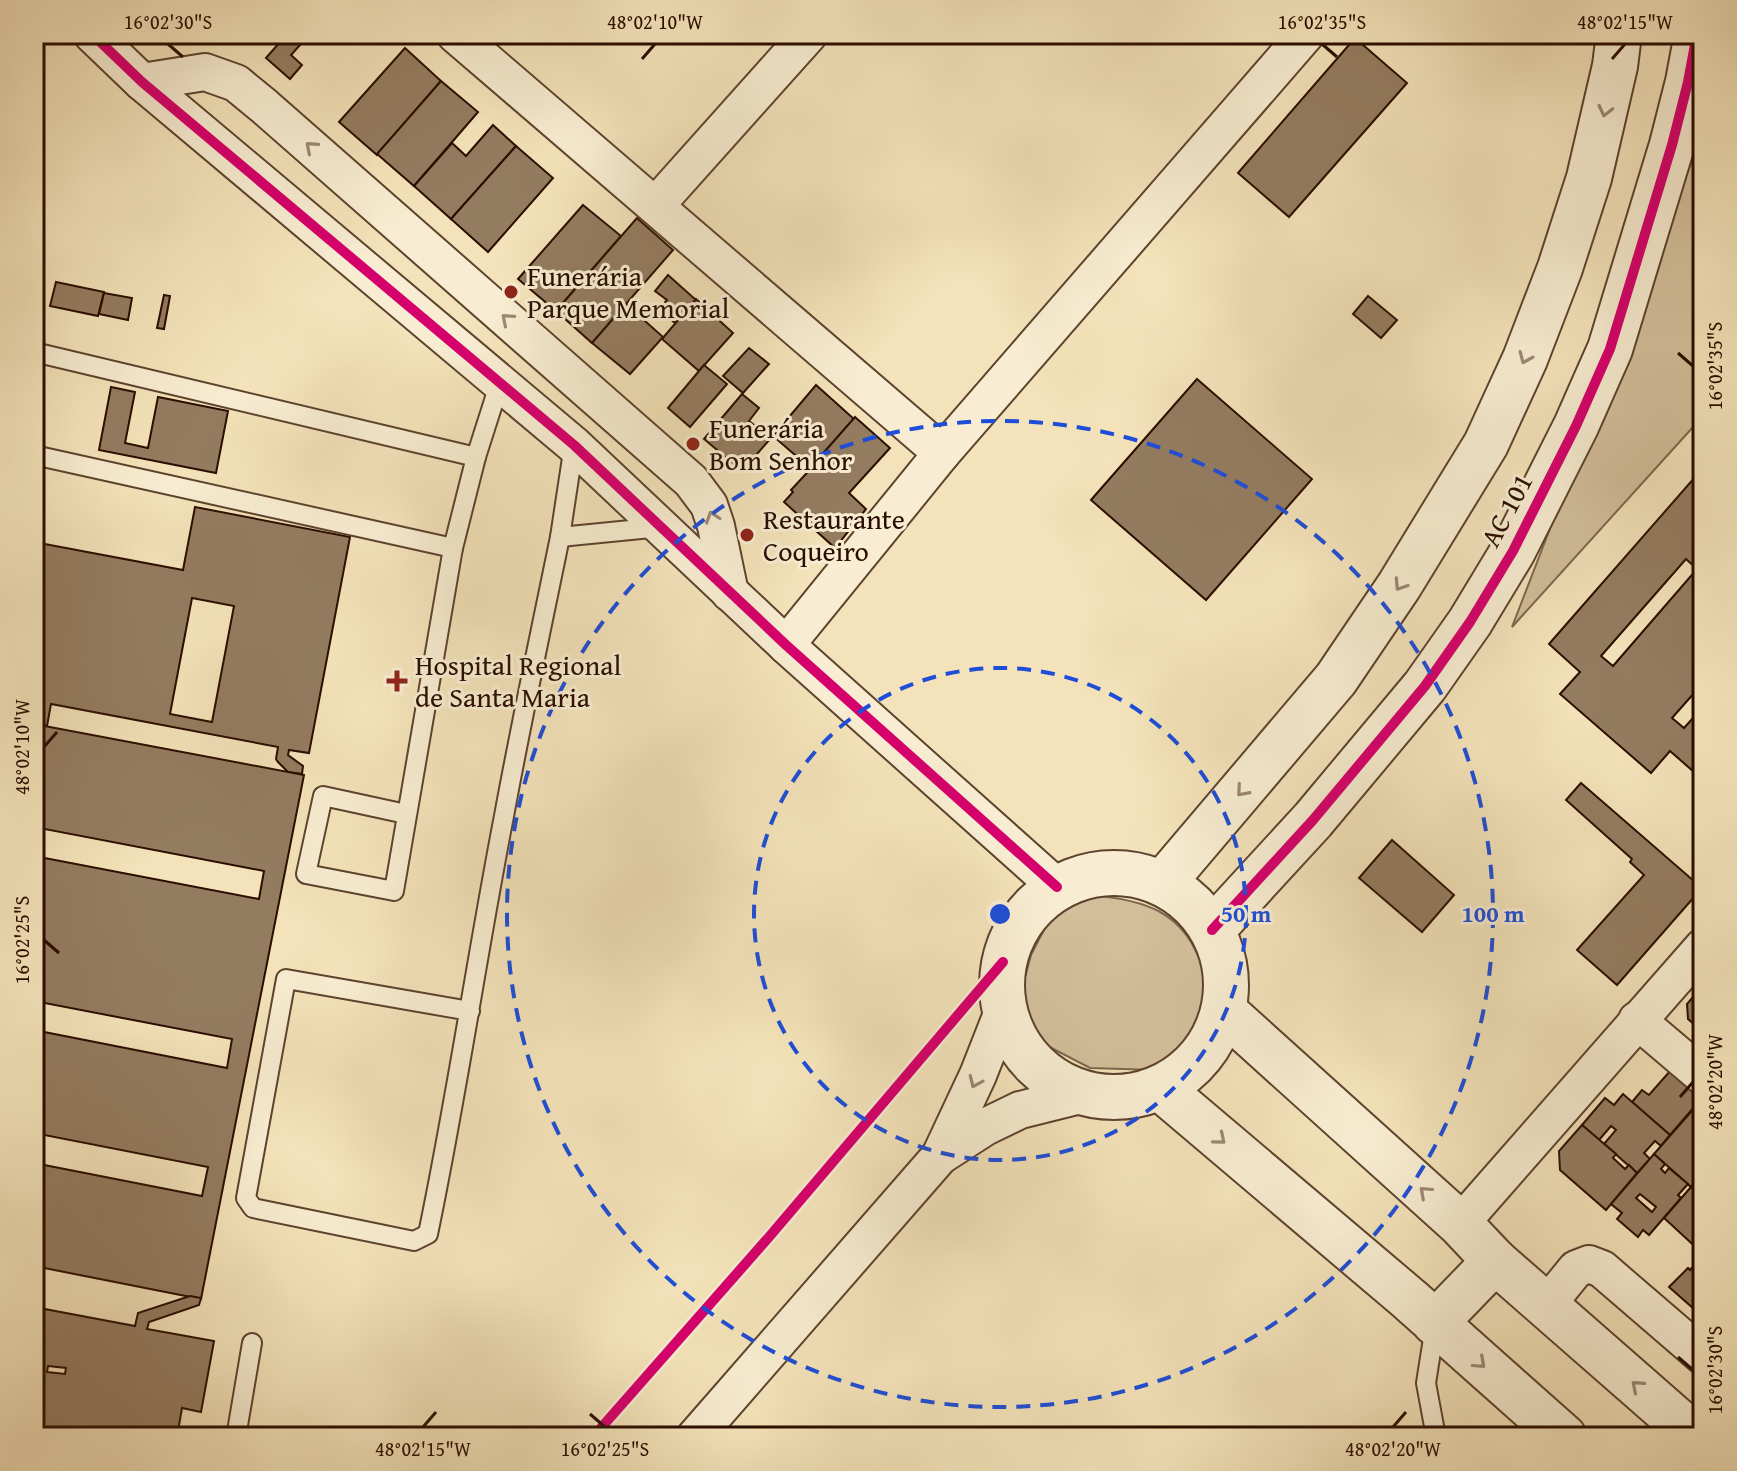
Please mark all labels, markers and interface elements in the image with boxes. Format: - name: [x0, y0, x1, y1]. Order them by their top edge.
- text: 16°02'30"S: [124, 7, 212, 36]
- text: 48°02'10"W: [607, 7, 703, 36]
- text: 16°02'35"S: [1278, 7, 1366, 36]
- text: 48°02'15"W: [1577, 7, 1673, 36]
- one-way arrow: [1597, 103, 1614, 117]
- one-way arrow: [306, 142, 321, 157]
- place label: Funerária Parque Memorial: [527, 255, 729, 328]
- marker: Funerária Parque Memorial: [502, 283, 520, 301]
- one-way arrow: [501, 314, 516, 328]
- text: 16°02'35"S: [1700, 322, 1729, 410]
- one-way arrow: [1518, 349, 1534, 364]
- place label: Funerária Bom Senhor: [709, 407, 853, 480]
- marker: Funerária Bom Senhor: [684, 435, 702, 453]
- street label: AC 101: [1469, 466, 1542, 554]
- place label: Restaurante Coqueiro: [763, 498, 905, 571]
- one-way arrow: [706, 511, 722, 525]
- marker: Restaurante Coqueiro: [738, 526, 756, 544]
- one-way arrow: [1394, 576, 1409, 591]
- place label: Hospital Regional de Santa Maria: [415, 644, 621, 717]
- marker: Hospital Regional de Santa Maria: [386, 670, 408, 692]
- text: 48°02'10"W: [7, 699, 36, 795]
- one-way arrow: [1237, 782, 1252, 797]
- text: 16°02'25"S: [7, 896, 36, 984]
- text: 50 m: [1221, 896, 1272, 931]
- text: 100 m: [1461, 896, 1525, 931]
- centre of rings: [986, 900, 1014, 928]
- text: 48°02'20"W: [1700, 1034, 1729, 1130]
- one-way arrow: [969, 1074, 985, 1088]
- one-way arrow: [1210, 1129, 1225, 1144]
- one-way arrow: [1419, 1187, 1434, 1202]
- text: 16°02'30"S: [1700, 1326, 1729, 1414]
- one-way arrow: [1471, 1354, 1486, 1368]
- one-way arrow: [1632, 1381, 1647, 1396]
- text: 48°02'15"W: [375, 1434, 471, 1463]
- text: 16°02'25"S: [561, 1434, 649, 1463]
- text: 48°02'20"W: [1345, 1434, 1441, 1463]

